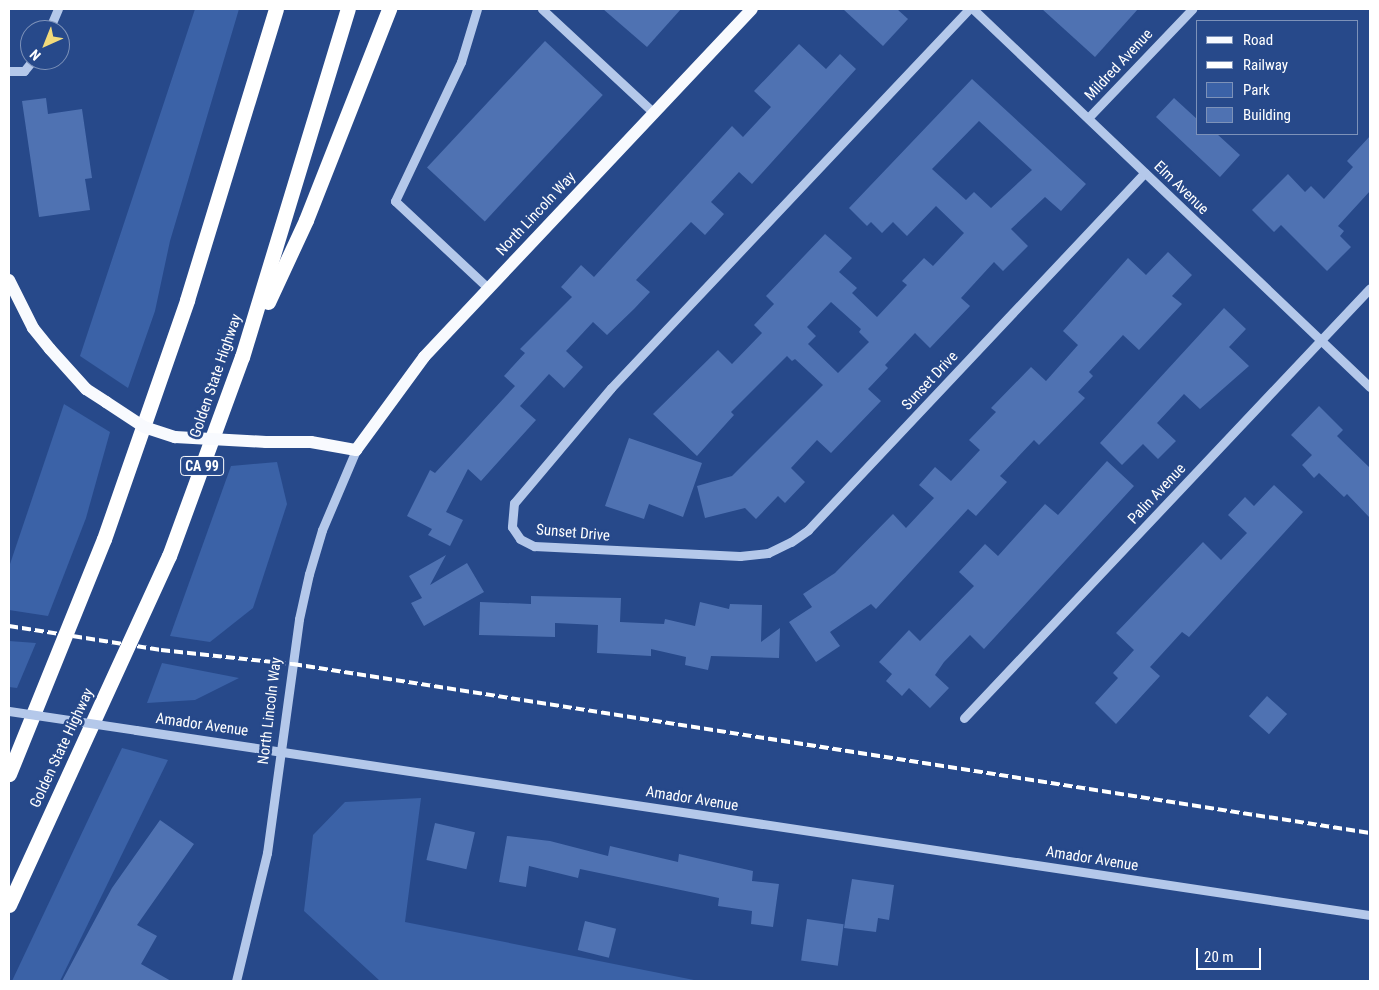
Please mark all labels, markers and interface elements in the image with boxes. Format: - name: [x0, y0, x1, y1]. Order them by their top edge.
- north arrow: [20, 20, 70, 70]
- legend: [1196, 20, 1359, 135]
- street label: Mildred Avenue: [1081, 26, 1157, 104]
- text: Road: [1243, 31, 1273, 49]
- text: N: [27, 46, 44, 64]
- text: Railway: [1243, 56, 1288, 74]
- text: Park: [1243, 81, 1270, 99]
- text: Building: [1243, 106, 1291, 124]
- street label: Elm Avenue: [1150, 158, 1212, 218]
- street label: North Lincoln Way: [493, 168, 579, 260]
- street label: Golden State Highway: [186, 312, 246, 440]
- street label: Sunset Drive: [898, 348, 962, 414]
- road number: CA 99: [180, 454, 224, 478]
- street label: Palin Avenue: [1124, 460, 1190, 528]
- street label: Sunset Drive: [535, 521, 611, 545]
- street label: North Lincoln Way: [254, 656, 286, 766]
- street label: Golden State Highway: [26, 685, 98, 811]
- street label: Amador Avenue: [155, 710, 249, 740]
- street label: Amador Avenue: [645, 783, 739, 815]
- street label: Amador Avenue: [1045, 843, 1139, 875]
- scale bar: [1199, 938, 1264, 970]
- text: 20 m: [1204, 948, 1234, 966]

